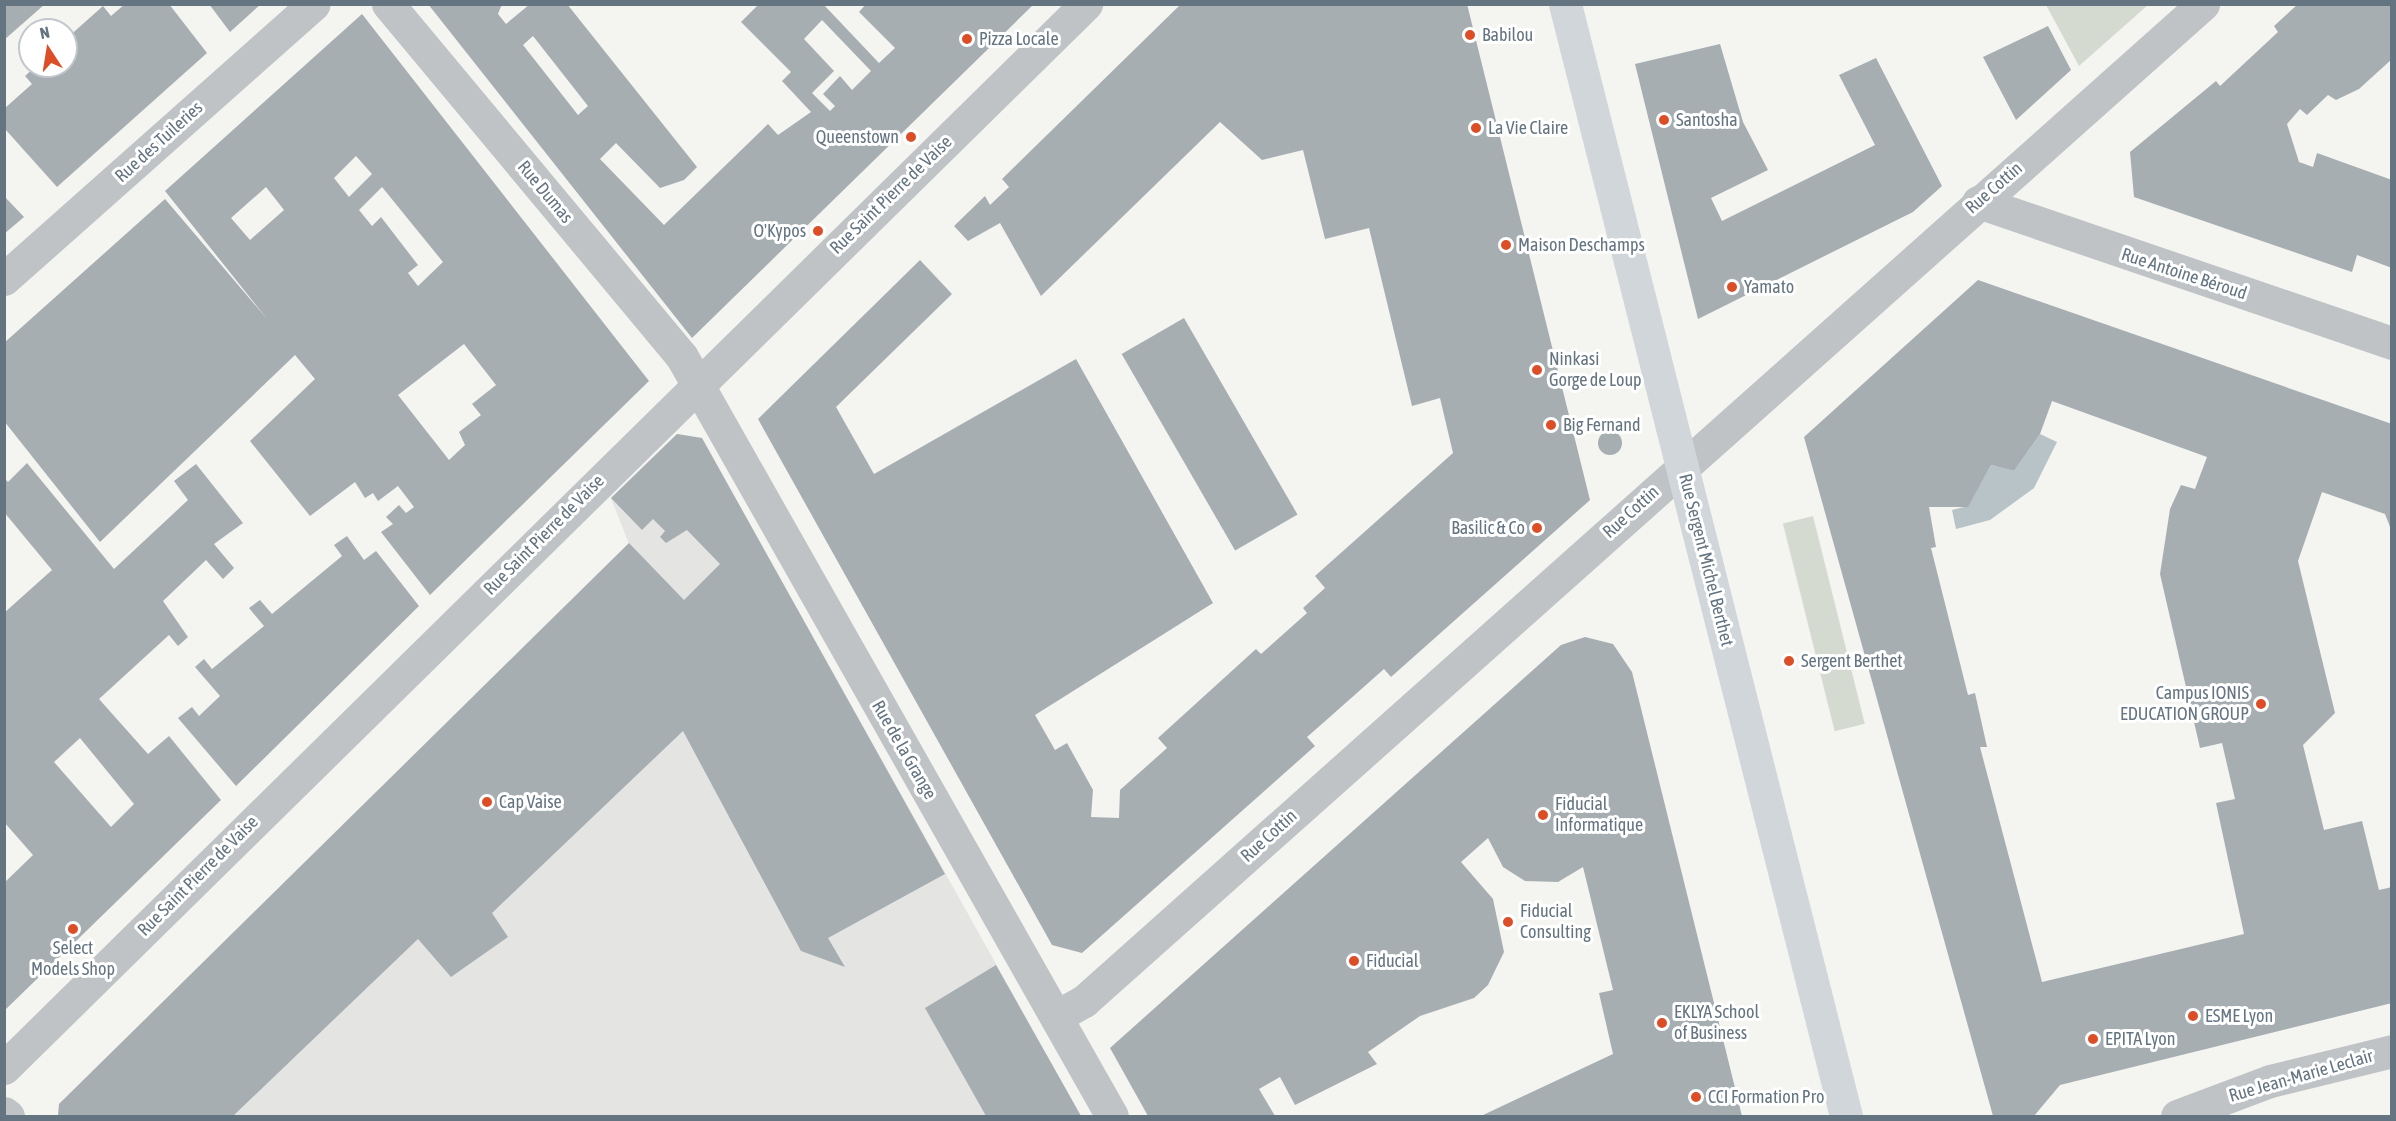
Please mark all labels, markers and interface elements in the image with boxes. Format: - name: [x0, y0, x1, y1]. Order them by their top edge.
- north arrow: [18, 18, 78, 78]
- text: N: [38, 23, 51, 42]
- place label: Babilou: [1482, 24, 1533, 46]
- place label: Pizza Locale: [979, 28, 1059, 50]
- marker: Babilou: [1463, 28, 1477, 42]
- marker: Pizza Locale: [960, 32, 974, 46]
- street label: Rue des Tuileries: [111, 97, 207, 187]
- place label: Santosha: [1676, 109, 1738, 131]
- marker: Santosha: [1657, 113, 1671, 127]
- place label: La Vie Claire: [1488, 117, 1568, 139]
- marker: La Vie Claire: [1469, 121, 1483, 135]
- place label: Queenstown: [816, 126, 899, 148]
- marker: Queenstown: [904, 130, 918, 144]
- street label: Rue Saint Pierre de Vaise: [825, 131, 957, 259]
- street label: Rue Dumas: [513, 156, 577, 228]
- street label: Rue Cottin: [1961, 158, 2027, 218]
- place label: O'Kypos: [753, 220, 806, 242]
- marker: O'Kypos: [811, 224, 825, 238]
- place label: Maison Deschamps: [1518, 234, 1645, 256]
- marker: Maison Deschamps: [1499, 238, 1513, 252]
- street label: Rue Antoine Béroud: [2119, 244, 2249, 304]
- place label: Yamato: [1744, 276, 1794, 298]
- marker: Yamato: [1725, 280, 1739, 294]
- place label: Ninkasi Gorge de Loup: [1549, 349, 1642, 392]
- marker: Ninkasi Gorge de Loup: [1530, 363, 1544, 377]
- place label: Big Fernand: [1563, 414, 1641, 436]
- marker: Big Fernand: [1544, 418, 1558, 432]
- street label: Rue Saint Pierre de Vaise: [479, 470, 609, 600]
- street label: Rue Sergent Michel Berthet: [1674, 472, 1738, 648]
- street label: Rue Cottin: [1598, 481, 1664, 543]
- place label: Basilic & Co: [1451, 517, 1525, 539]
- marker: Basilic & Co: [1530, 521, 1544, 535]
- place label: Sergent Berthet: [1801, 650, 1903, 672]
- marker: Sergent Berthet: [1782, 654, 1796, 668]
- place label: Campus IONIS EDUCATION GROUP: [2120, 683, 2249, 726]
- street label: Rue de la Grange: [867, 697, 941, 803]
- marker: Campus IONIS EDUCATION GROUP: [2254, 697, 2268, 711]
- place label: Cap Vaise: [499, 791, 562, 813]
- place label: Fiducial Informatique: [1555, 794, 1643, 836]
- marker: Cap Vaise: [480, 795, 494, 809]
- street label: Rue Cottin: [1236, 805, 1302, 867]
- marker: Fiducial Informatique: [1536, 808, 1550, 822]
- street label: Rue Saint Pierre de Vaise: [133, 811, 263, 941]
- place label: Fiducial Consulting: [1520, 901, 1591, 944]
- marker: Fiducial Consulting: [1501, 915, 1515, 929]
- marker: Select Models Shop: [66, 922, 80, 936]
- place label: Select Models Shop: [31, 938, 115, 980]
- place label: Fiducial: [1366, 950, 1419, 972]
- marker: Fiducial: [1347, 954, 1361, 968]
- place label: EKLYA School of Business: [1674, 1002, 1759, 1044]
- place label: ESME Lyon: [2205, 1005, 2273, 1027]
- marker: ESME Lyon: [2186, 1009, 2200, 1023]
- marker: EKLYA School of Business: [1655, 1016, 1669, 1030]
- place label: EPITA Lyon: [2105, 1028, 2175, 1050]
- marker: EPITA Lyon: [2086, 1032, 2100, 1046]
- street label: Rue Jean-Marie Leclair: [2227, 1045, 2375, 1107]
- place label: CCI Formation Pro: [1708, 1086, 1824, 1108]
- marker: CCI Formation Pro: [1689, 1090, 1703, 1104]

